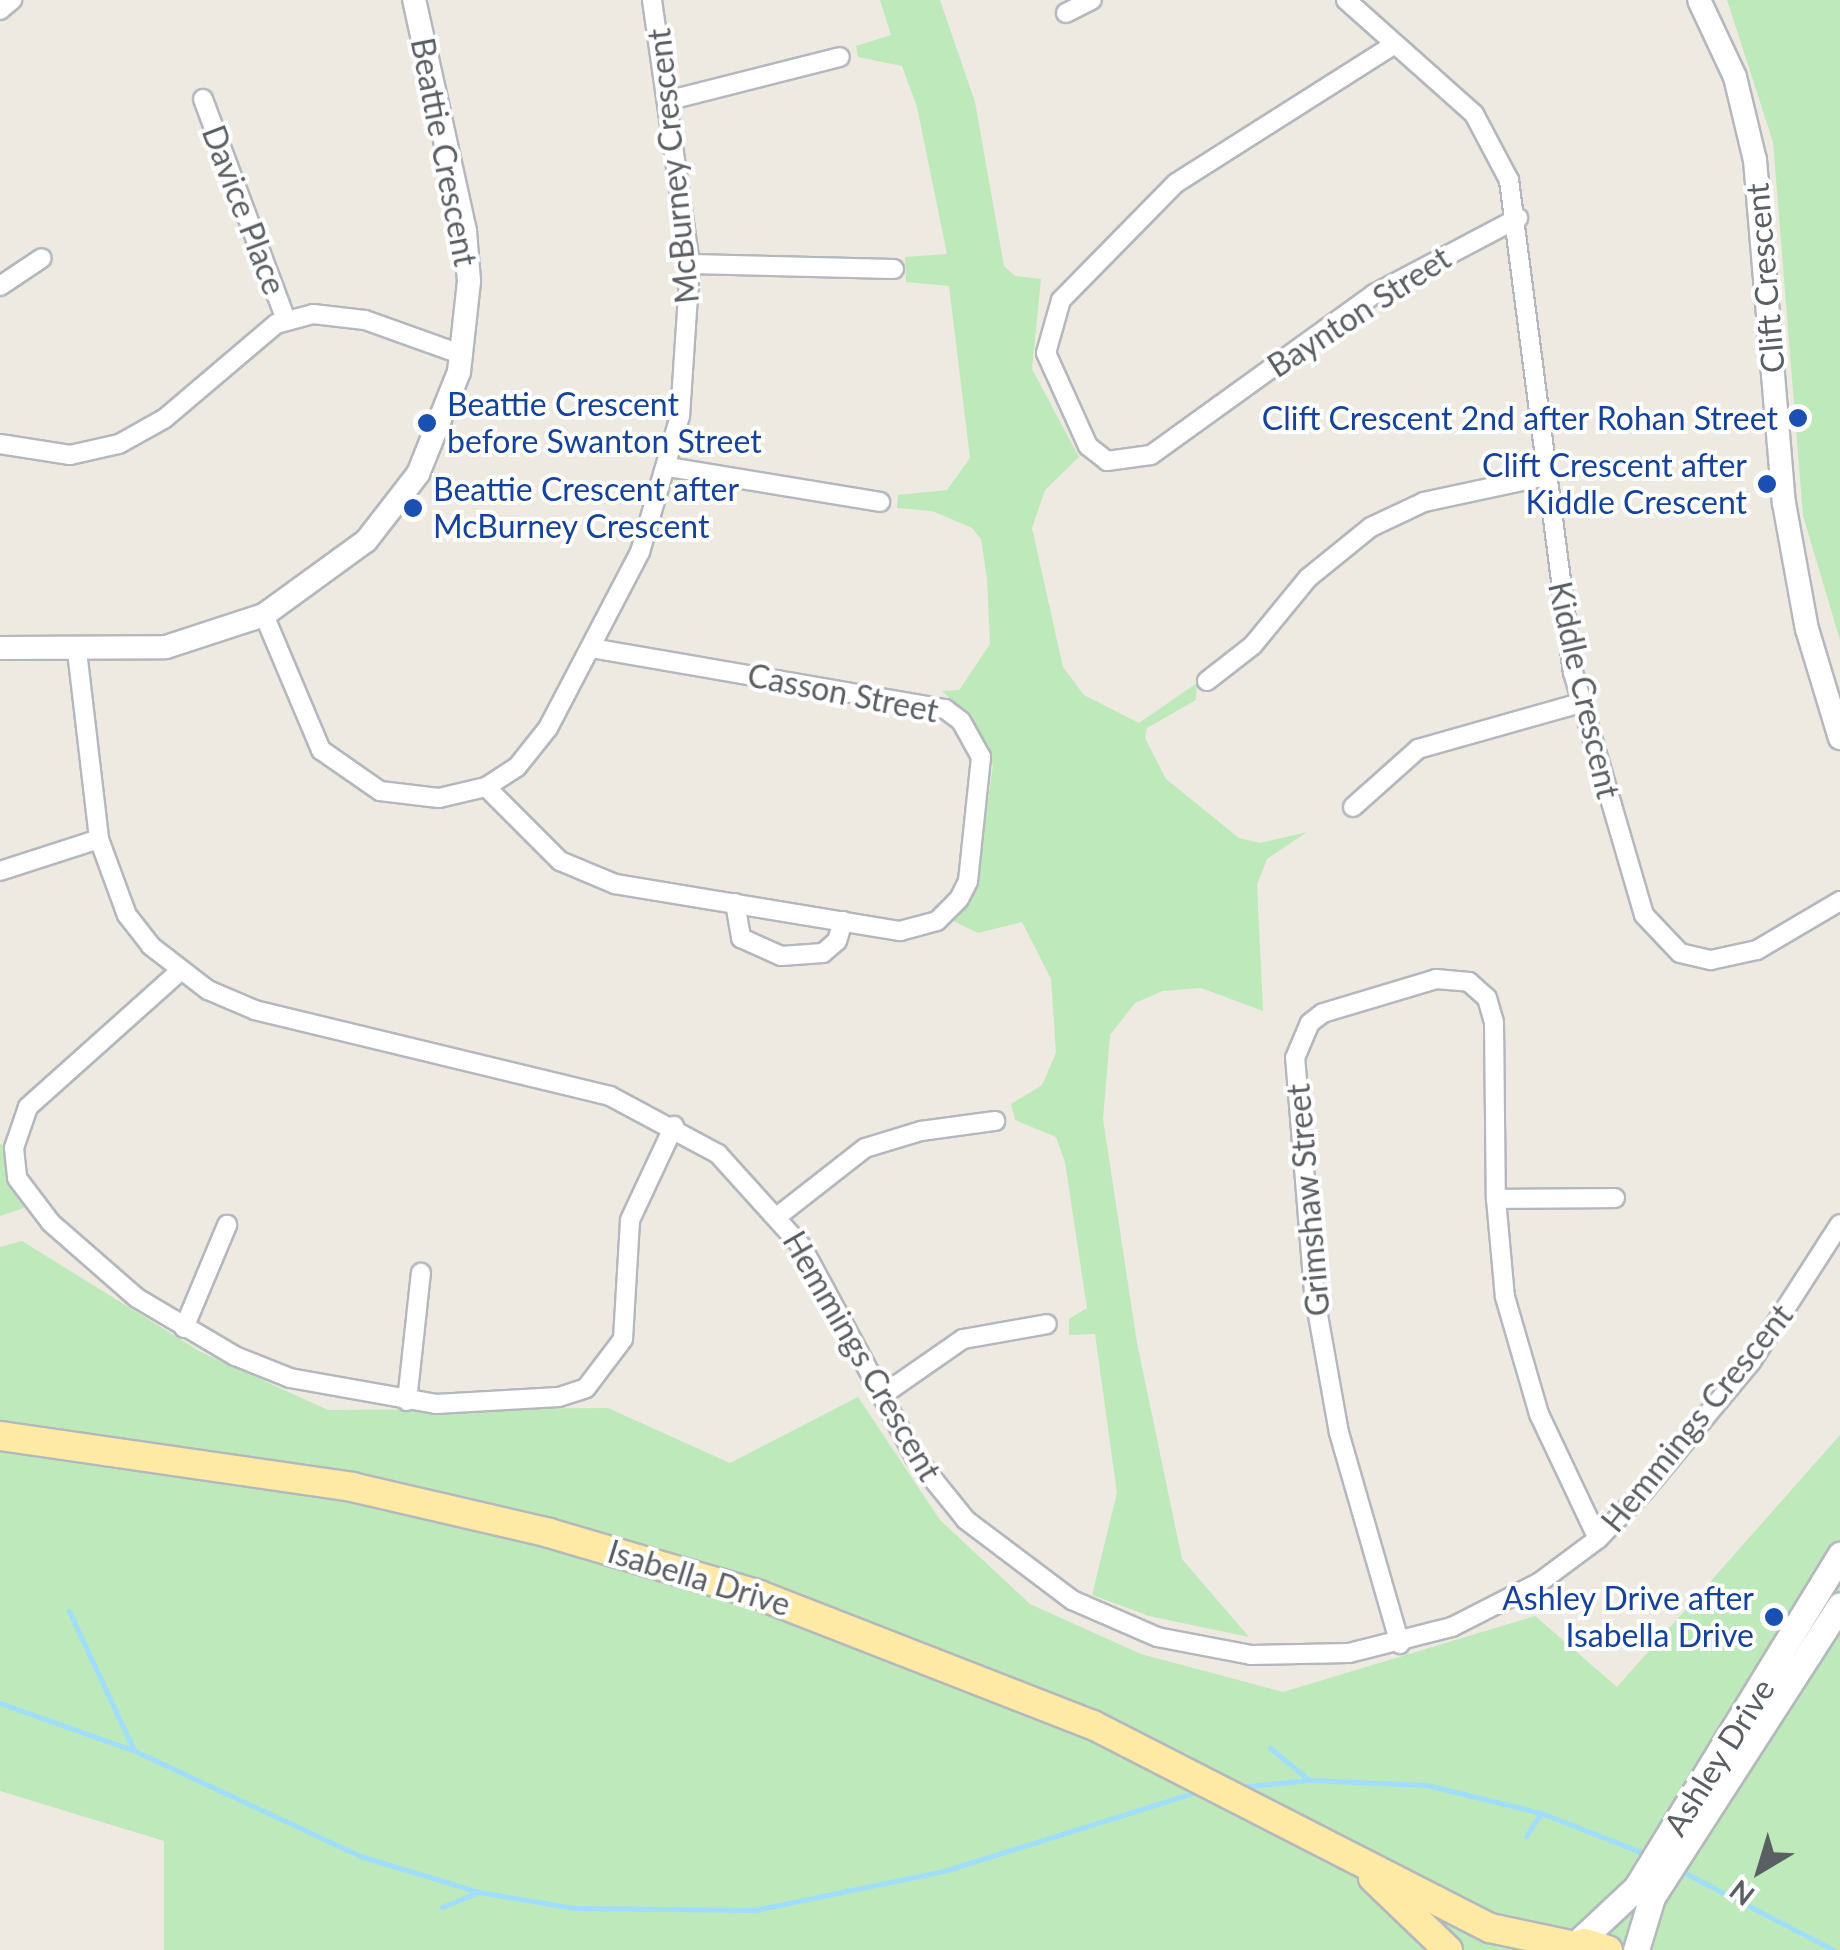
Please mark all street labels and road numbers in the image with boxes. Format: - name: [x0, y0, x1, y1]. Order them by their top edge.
- street label: McBurney Crescent: [639, 26, 707, 306]
- street label: Beattie Crescent: [403, 35, 485, 269]
- street label: Davice Place: [194, 120, 294, 300]
- street label: Clift Crescent: [1738, 181, 1792, 375]
- street label: Baynton Street: [1261, 239, 1457, 385]
- street label: Kiddle Crescent: [1540, 578, 1628, 802]
- street label: Casson Street: [744, 656, 942, 730]
- street label: Grimshaw Street: [1279, 1082, 1337, 1318]
- street label: Hemmings Crescent: [775, 1224, 949, 1488]
- street label: Hemmings Crescent: [1593, 1296, 1801, 1540]
- street label: Isabella Drive: [603, 1532, 795, 1624]
- street label: Ashley Drive: [1655, 1671, 1783, 1843]

